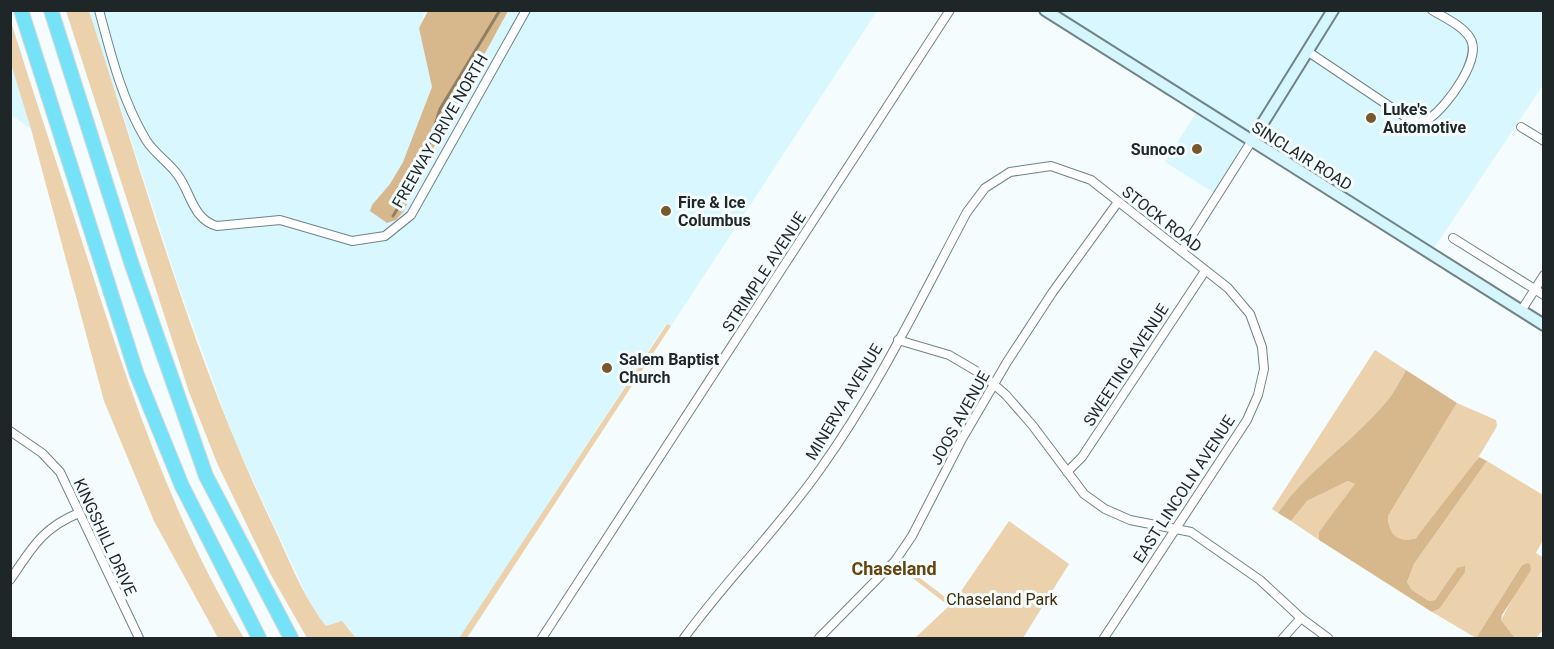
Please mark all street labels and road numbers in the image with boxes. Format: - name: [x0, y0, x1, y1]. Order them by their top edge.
- street label: FREEWAY DRIVE NORTH: [388, 51, 492, 211]
- street label: SINCLAIR ROAD: [1248, 118, 1356, 194]
- street label: STOCK ROAD: [1118, 182, 1206, 256]
- street label: STRIMPLE AVENUE: [718, 209, 810, 335]
- street label: SWEETING AVENUE: [1079, 300, 1173, 430]
- street label: MINERVA AVENUE: [802, 340, 886, 464]
- street label: JOOS AVENUE: [926, 368, 994, 468]
- street label: EAST LINCOLN AVENUE: [1129, 412, 1239, 566]
- street label: KINGSHILL DRIVE: [70, 475, 140, 599]

